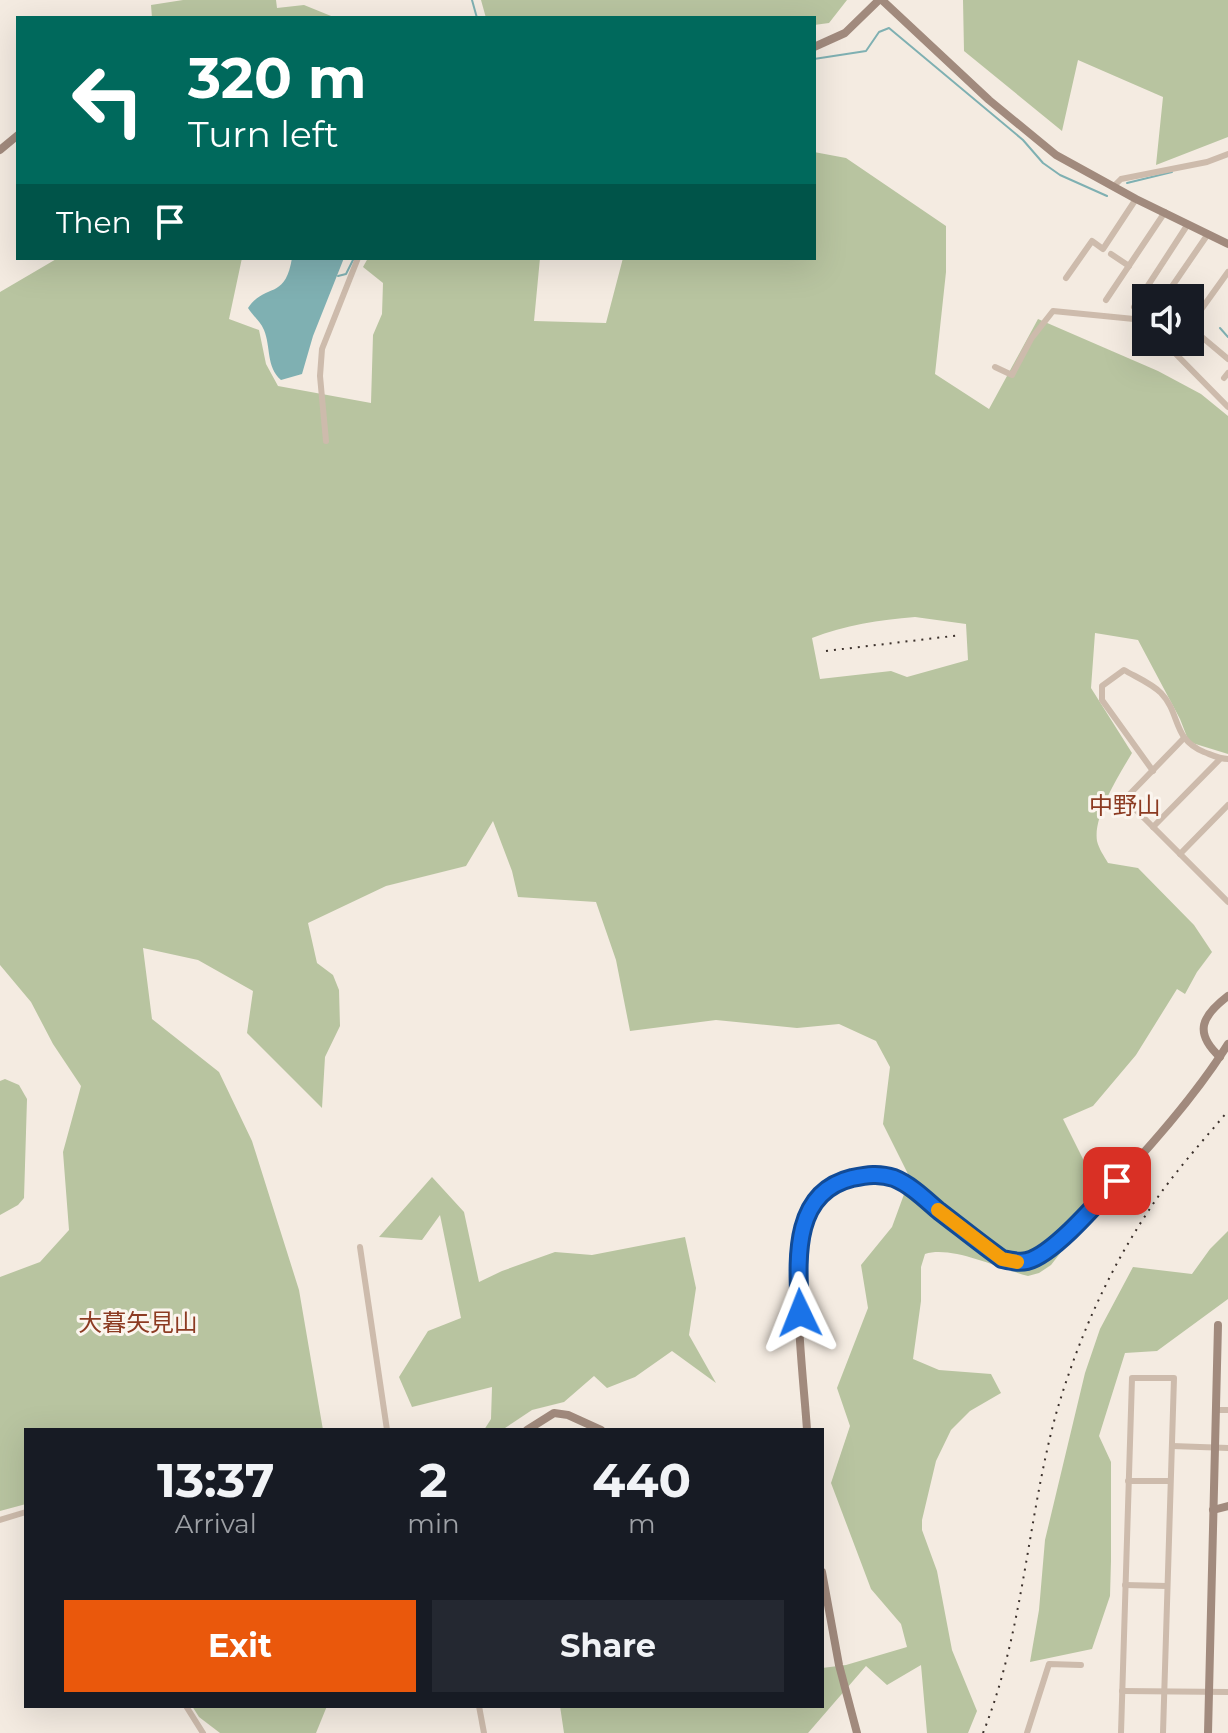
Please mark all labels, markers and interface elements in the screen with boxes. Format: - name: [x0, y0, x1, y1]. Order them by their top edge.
- text: 320 m: [188, 44, 367, 112]
- icon: left: [56, 48, 160, 152]
- text: Turn left: [188, 112, 339, 156]
- icon: arrive: [148, 200, 192, 244]
- text: Then: [56, 204, 132, 241]
- map controls: [1132, 284, 1204, 356]
- button: sound: [1132, 284, 1204, 356]
- district label: 中野山: [1089, 791, 1161, 820]
- pin: [1083, 1147, 1151, 1215]
- icon: arrive: [1095, 1159, 1139, 1203]
- position arrow: [758, 1271, 842, 1355]
- district label: 大暮矢見山: [78, 1308, 198, 1337]
- text: 13:37: [157, 1451, 274, 1509]
- text: 2: [419, 1451, 448, 1509]
- text: 440: [592, 1451, 691, 1509]
- text: Arrival: [175, 1508, 257, 1540]
- text: min: [407, 1508, 459, 1540]
- text: m: [628, 1508, 656, 1540]
- button: Exit: [64, 1600, 416, 1692]
- button: Share: [432, 1600, 784, 1692]

